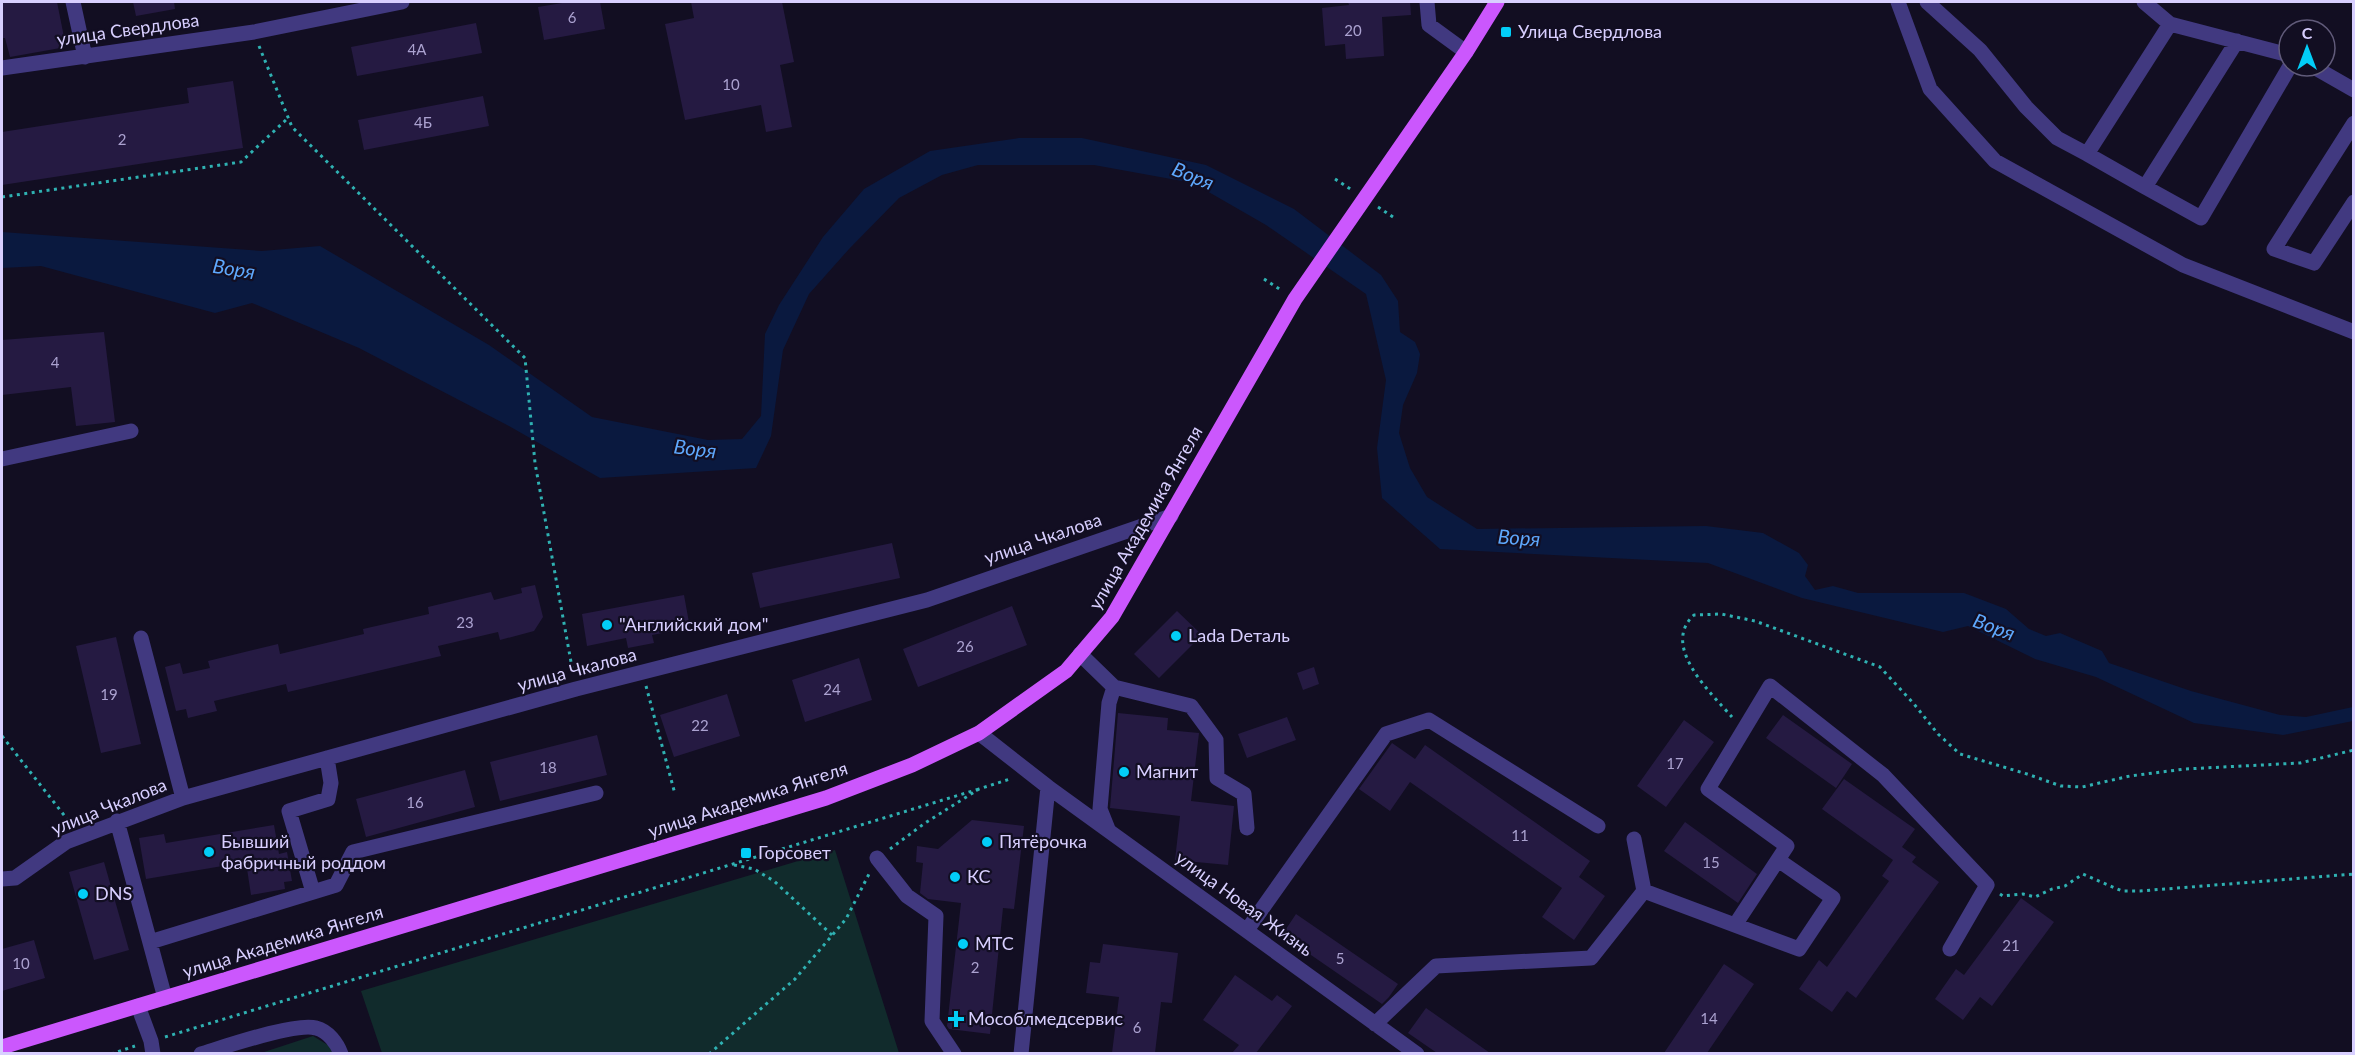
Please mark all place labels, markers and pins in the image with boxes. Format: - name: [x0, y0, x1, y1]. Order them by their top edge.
- place label: Улица Свердлова: [1518, 20, 1662, 42]
- marker: Улица Свердлова: [1499, 25, 1513, 39]
- place label: "Английский дом": [619, 613, 768, 635]
- marker: "Английский дом": [600, 618, 614, 632]
- place label: Lada Dеталь: [1188, 624, 1290, 646]
- marker: Lada Dеталь: [1169, 629, 1183, 643]
- place label: Магнит: [1136, 760, 1198, 782]
- marker: Магнит: [1117, 765, 1131, 779]
- place label: Бывший фабричный роддом: [221, 830, 386, 873]
- place label: Пятёрочка: [999, 830, 1087, 852]
- marker: Пятёрочка: [980, 835, 994, 849]
- place label: Горсовет: [758, 841, 831, 863]
- marker: Бывший фабричный роддом: [202, 845, 216, 859]
- marker: Горсовет: [739, 846, 753, 860]
- place label: КС: [967, 865, 991, 887]
- marker: КС: [948, 870, 962, 884]
- place label: DNS: [95, 882, 132, 904]
- marker: DNS: [76, 887, 90, 901]
- place label: МТС: [975, 932, 1014, 954]
- marker: МТС: [956, 937, 970, 951]
- place label: Мособлмедсервис: [968, 1007, 1123, 1029]
- marker: Мособлмедсервис: [949, 1012, 963, 1026]

